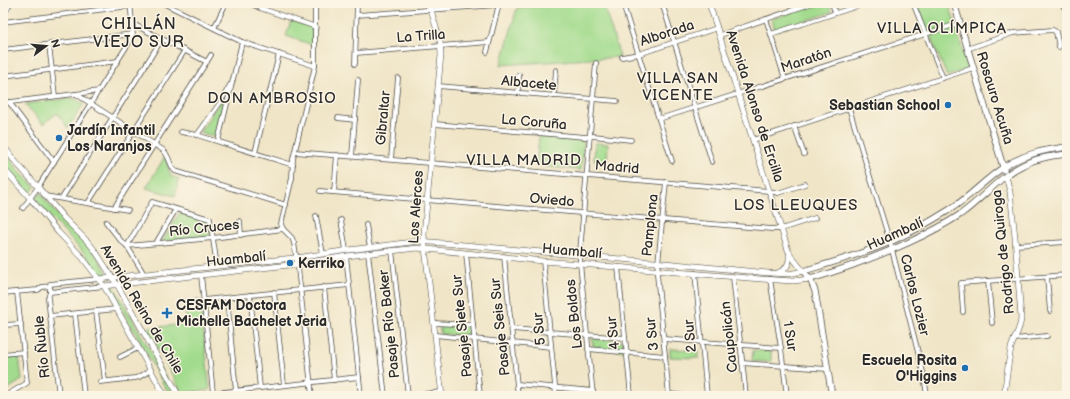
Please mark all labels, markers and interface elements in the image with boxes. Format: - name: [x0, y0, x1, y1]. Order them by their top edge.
- district label: CHILLÁN VIEJO SUR: [93, 13, 185, 52]
- street label: Alborada: [638, 16, 696, 50]
- district label: VILLA OLÍMPICA: [877, 19, 1007, 38]
- north arrow: [26, 26, 66, 66]
- street label: La Trilla: [396, 26, 446, 46]
- street label: Avenida Alonso de Ercilla: [722, 28, 788, 184]
- text: N: [48, 38, 63, 49]
- street label: Maratón: [778, 44, 834, 76]
- street label: Rosauro Acuña: [973, 49, 1017, 147]
- district label: VILLA SAN VICENTE: [637, 69, 719, 105]
- street label: Albacete: [501, 72, 557, 94]
- district label: DON AMBROSIO: [207, 89, 337, 108]
- street label: Gibraltar: [372, 89, 394, 146]
- place label: Sebastian School: [829, 97, 940, 114]
- marker: Sebastian School: [943, 100, 953, 110]
- street label: La Coruña: [500, 111, 568, 133]
- place label: Jardín Infantil Los Naranjos: [67, 122, 155, 155]
- marker: Jardín Infantil Los Naranjos: [54, 133, 64, 143]
- district label: VILLA MADRID: [466, 151, 582, 170]
- street label: Madrid: [594, 157, 640, 177]
- street label: Los Alerces: [405, 170, 427, 244]
- street label: Rodrigo de Quiroga: [988, 189, 1018, 315]
- street label: Oviedo: [529, 190, 575, 210]
- street label: Pamplona: [638, 193, 662, 257]
- district label: LOS LLEUQUES: [734, 196, 858, 215]
- street label: Huambalí: [864, 214, 926, 254]
- street label: Río Cruces: [168, 216, 240, 240]
- street label: Huambalí: [541, 240, 603, 262]
- street label: Avenida Reino de Chile: [97, 241, 187, 377]
- street label: Huambalí: [205, 247, 267, 271]
- street label: Carlos Lozier: [897, 252, 934, 338]
- place label: Kerriko: [298, 255, 345, 272]
- marker: Kerriko: [285, 258, 295, 268]
- street label: Pasaje Río Baker: [375, 268, 403, 379]
- street label: Pasaje Siete Sur: [448, 273, 476, 378]
- street label: Pasaje Seis Sur: [486, 276, 514, 377]
- street label: Los Boldos: [562, 278, 586, 350]
- place label: CESFAM Doctora Michelle Bachelet Jeria: [176, 297, 327, 330]
- street label: Caupolicán: [717, 301, 741, 373]
- marker: CESFAM Doctora Michelle Bachelet Jeria: [161, 307, 173, 319]
- street label: 5 Sur: [529, 311, 549, 346]
- street label: Río Ñuble: [29, 315, 54, 379]
- street label: 4 Sur: [603, 315, 623, 350]
- street label: 3 Sur: [642, 316, 662, 352]
- street label: 2 Sur: [680, 318, 700, 353]
- street label: 1 Sur: [779, 320, 801, 353]
- place label: Escuela Rosita O'Higgins: [862, 352, 957, 385]
- marker: Escuela Rosita O'Higgins: [960, 363, 970, 373]

